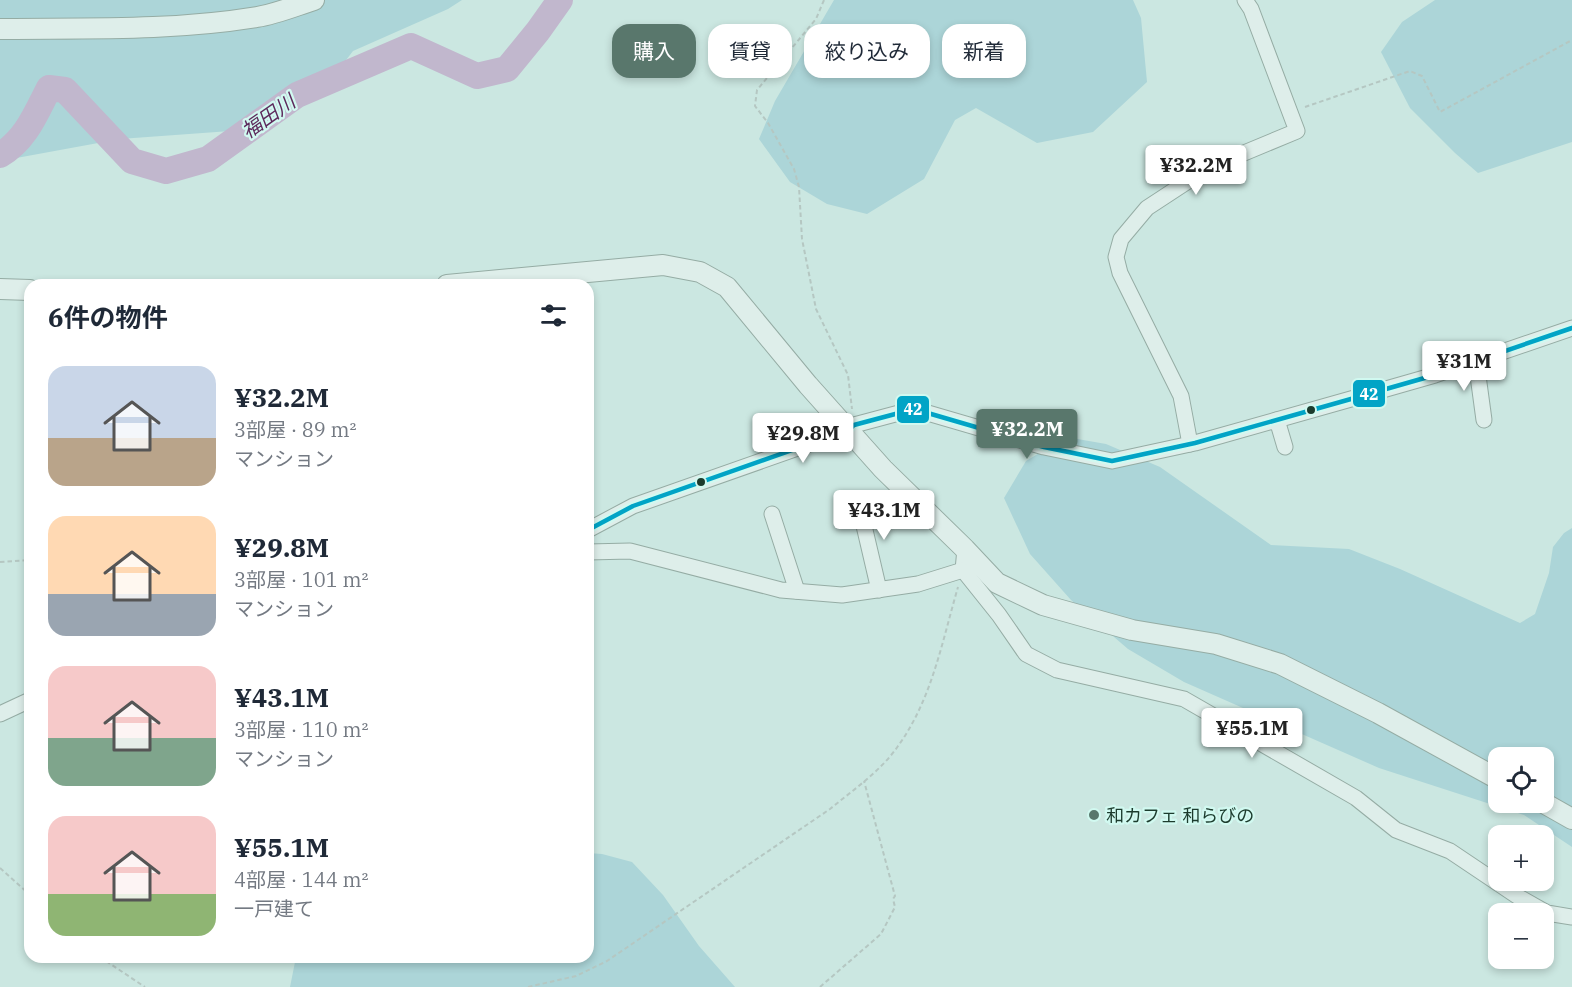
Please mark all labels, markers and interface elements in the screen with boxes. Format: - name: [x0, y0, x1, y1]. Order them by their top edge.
- chip: 購入: [612, 24, 696, 78]
- chip: 賃貸: [708, 24, 792, 78]
- chip: 絞り込み: [804, 24, 930, 78]
- chip: 新着: [942, 24, 1026, 78]
- water label: 福田川: [236, 87, 302, 144]
- pin: ¥32.2M: [1147, 145, 1245, 196]
- text: ¥32.2M: [1159, 151, 1233, 178]
- icon: filters: [537, 299, 570, 332]
- text: 6件の物件: [48, 300, 168, 334]
- pin: ¥31M: [1428, 341, 1500, 392]
- text: ¥31M: [1436, 347, 1492, 374]
- line badge: 42: [1352, 379, 1386, 408]
- text: ¥32.2M: [234, 380, 329, 414]
- text: 42: [1359, 384, 1379, 404]
- icon: home: [96, 390, 168, 462]
- line badge: 42: [896, 395, 930, 424]
- text: 42: [903, 399, 923, 419]
- unlabelled marker: [1305, 404, 1317, 416]
- pin: ¥32.2M: [978, 409, 1076, 460]
- pin: ¥29.8M: [754, 413, 852, 464]
- text: ¥32.2M: [990, 415, 1064, 442]
- text: 3部屋 · 89 m²: [234, 416, 356, 443]
- text: ¥29.8M: [766, 419, 840, 446]
- text: マンション: [234, 445, 334, 472]
- unlabelled marker: [695, 476, 707, 488]
- pin: ¥43.1M: [835, 490, 933, 541]
- text: ¥43.1M: [847, 496, 921, 523]
- text: ¥29.8M: [234, 530, 329, 564]
- icon: home: [96, 540, 168, 612]
- text: 3部屋 · 101 m²: [234, 566, 368, 593]
- text: マンション: [234, 595, 334, 622]
- text: ¥43.1M: [234, 680, 329, 714]
- icon: home: [96, 690, 168, 762]
- pin: ¥55.1M: [1203, 708, 1301, 759]
- text: ¥55.1M: [1215, 714, 1289, 741]
- text: 3部屋 · 110 m²: [234, 716, 368, 743]
- text: マンション: [234, 745, 334, 772]
- map controls: [1488, 747, 1554, 969]
- button: locate: [1488, 747, 1554, 813]
- place label: 和カフェ 和らびの: [1106, 804, 1254, 827]
- marker: 和カフェ 和らびの: [1087, 808, 1101, 822]
- button: +: [1488, 825, 1554, 891]
- text: ¥55.1M: [234, 830, 329, 864]
- icon: home: [96, 840, 168, 912]
- text: 4部屋 · 144 m²: [234, 866, 368, 893]
- text: 一戸建て: [234, 895, 314, 922]
- button: −: [1488, 903, 1554, 969]

